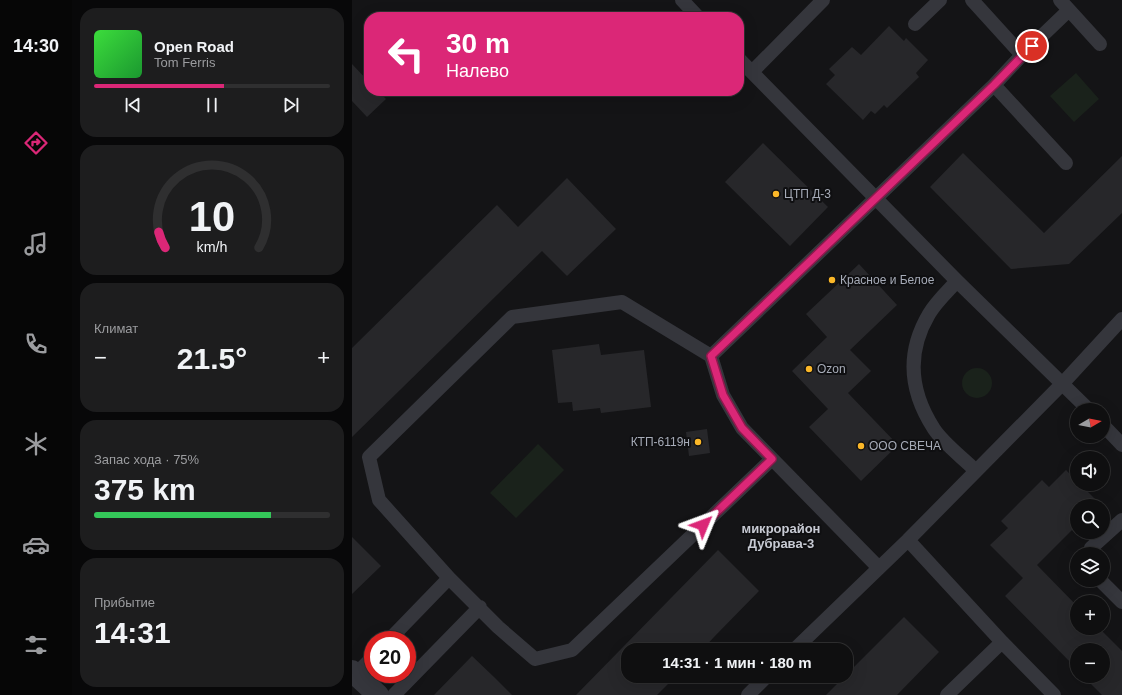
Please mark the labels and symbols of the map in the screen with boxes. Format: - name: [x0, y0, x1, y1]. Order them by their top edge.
- pin: [1015, 29, 1049, 63]
- place label: ЦТП Д-3: [784, 187, 831, 201]
- marker: ЦТП Д-3: [771, 189, 781, 199]
- place label: Красное и Белое: [840, 273, 935, 287]
- marker: Красное и Белое: [827, 275, 837, 285]
- place label: Ozon: [817, 362, 846, 376]
- marker: Ozon: [804, 364, 814, 374]
- north arrow: [1070, 403, 1110, 443]
- place label: КТП-6119н: [631, 435, 690, 449]
- marker: КТП-6119н: [693, 437, 703, 447]
- place label: ООО СВЕЧА: [869, 439, 941, 453]
- marker: ООО СВЕЧА: [856, 441, 866, 451]
- position arrow: [682, 504, 724, 546]
- district label: микрорайон Дубрава-3: [742, 521, 820, 551]
- speed limit sign: 20: [364, 631, 416, 683]

